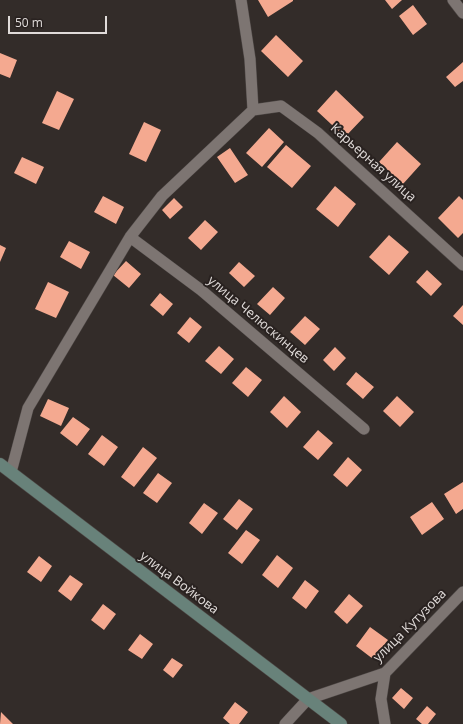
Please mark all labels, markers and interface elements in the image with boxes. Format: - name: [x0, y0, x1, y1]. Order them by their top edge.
- scale bar: [10, 8, 109, 34]
- text: 50 m: [15, 14, 43, 31]
- street label: Карьерная улица: [327, 121, 419, 205]
- street label: улица Челюскинцев: [204, 273, 312, 367]
- street label: улица Войкова: [137, 548, 221, 618]
- street label: улица Кутузова: [370, 586, 450, 666]

